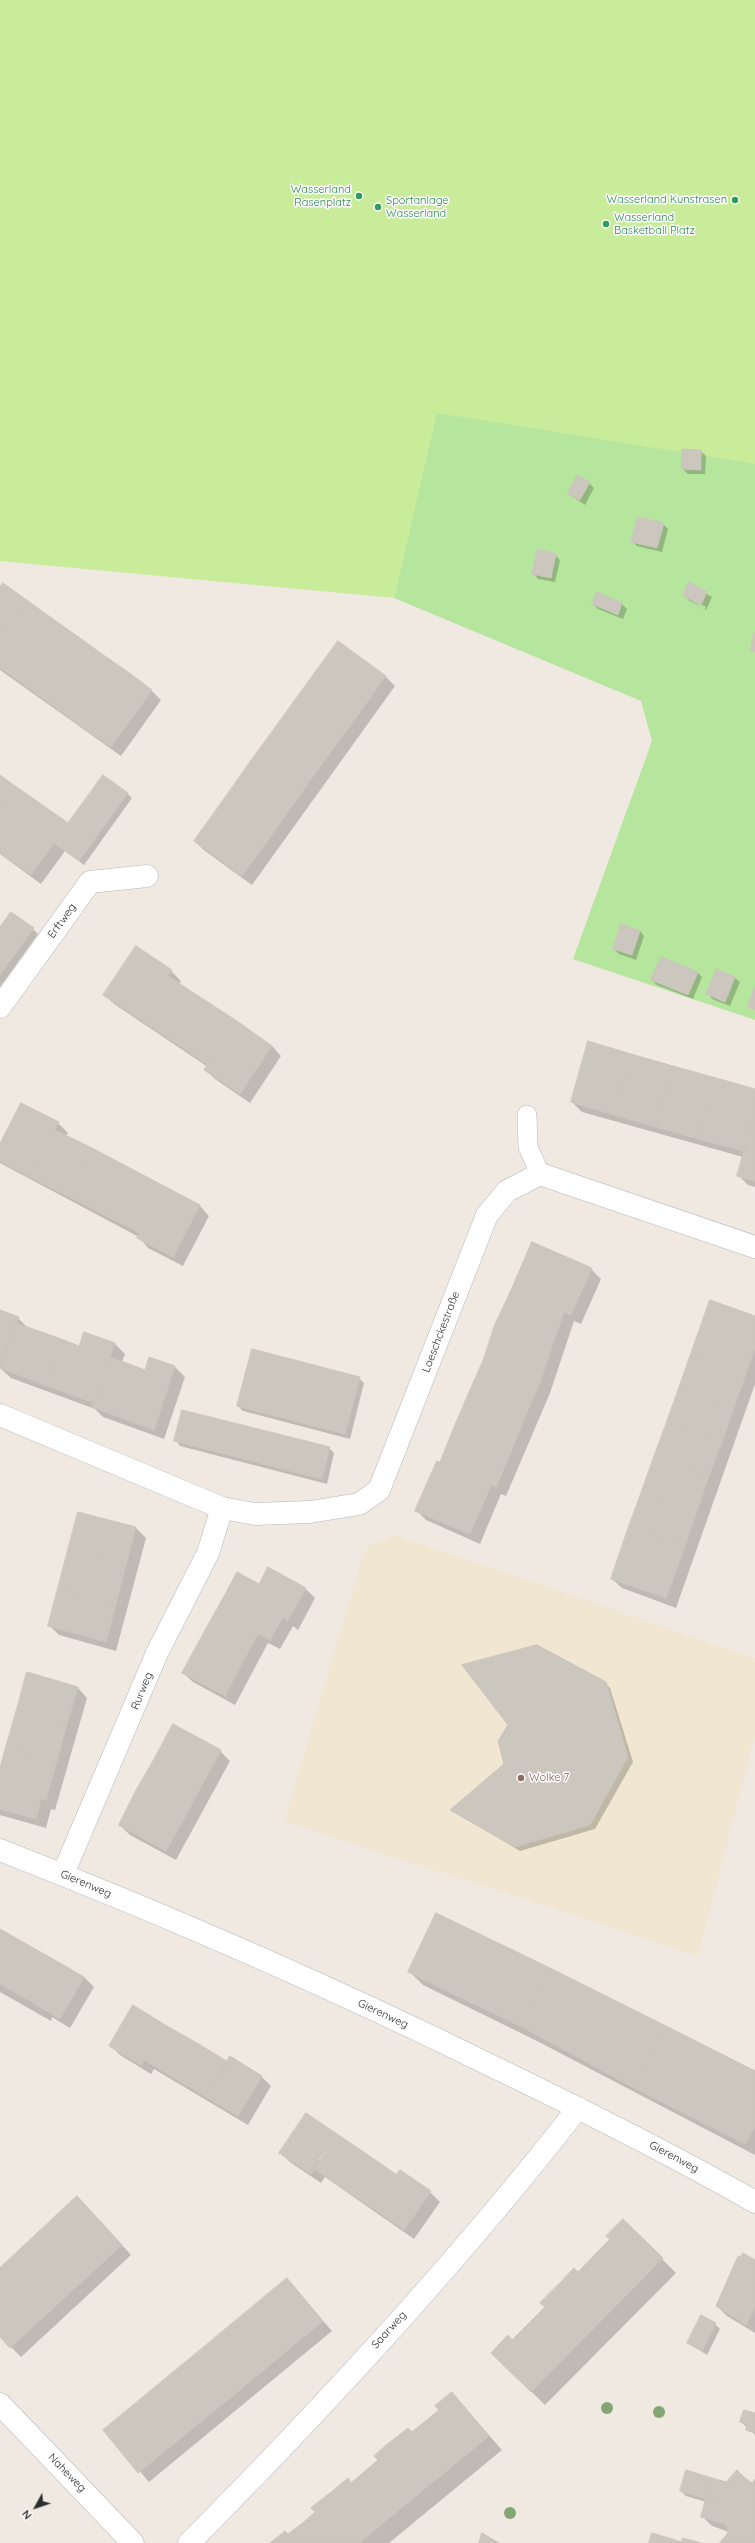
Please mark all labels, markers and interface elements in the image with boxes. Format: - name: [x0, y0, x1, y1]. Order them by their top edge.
- place label: Wasserland Rasenplatz: [291, 183, 351, 209]
- marker: Wasserland Rasenplatz: [354, 191, 364, 201]
- place label: Wasserland Kunstrasen: [607, 193, 727, 207]
- place label: Sportanlage Wasserland: [386, 194, 449, 220]
- marker: Wasserland Kunstrasen: [730, 195, 740, 205]
- marker: Sportanlage Wasserland: [373, 202, 383, 212]
- place label: Wasserland Basketball Platz: [614, 211, 695, 237]
- marker: Wasserland Basketball Platz: [601, 219, 611, 229]
- street label: Erftweg: [45, 901, 79, 941]
- street label: Loeschckestraße: [419, 1290, 463, 1374]
- street label: Rurweg: [128, 1670, 156, 1712]
- place label: Wolke 7: [529, 1771, 569, 1785]
- marker: Wolke 7: [516, 1773, 526, 1783]
- street label: Gierenweg: [59, 1867, 113, 1901]
- street label: Gierenweg: [356, 1997, 410, 2031]
- street label: Gierenweg: [647, 2138, 701, 2176]
- street label: Saarweg: [369, 2309, 409, 2351]
- street label: Naheweg: [45, 2451, 89, 2495]
- north arrow: [16, 2487, 56, 2527]
- text: N: [19, 2507, 35, 2522]

